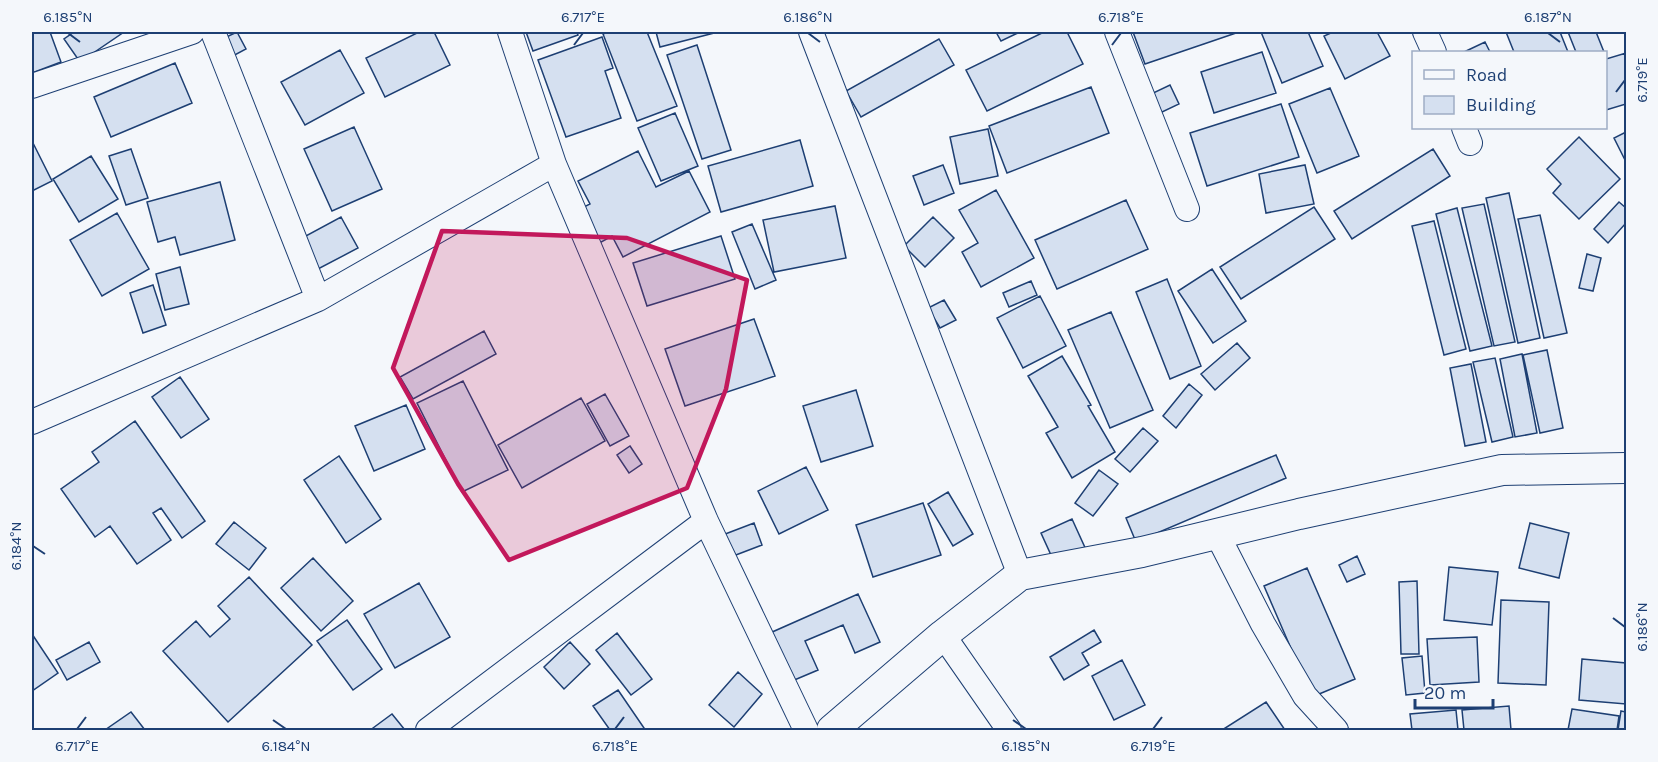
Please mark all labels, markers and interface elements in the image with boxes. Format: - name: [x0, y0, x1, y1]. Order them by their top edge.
- text: 6.185°N: [43, 8, 93, 26]
- text: 6.717°E: [561, 8, 605, 26]
- text: 6.186°N: [783, 8, 833, 26]
- text: 6.718°E: [1098, 8, 1144, 26]
- text: 6.187°N: [1524, 8, 1572, 26]
- legend: [1412, 51, 1607, 129]
- text: 6.719°E: [1633, 57, 1651, 103]
- text: Road: [1466, 64, 1507, 86]
- text: Building: [1466, 94, 1536, 116]
- text: 6.184°N: [7, 521, 25, 571]
- text: 6.186°N: [1633, 602, 1651, 652]
- scale bar: [1415, 672, 1493, 710]
- text: 20 m: [1424, 682, 1466, 704]
- text: 6.717°E: [55, 737, 99, 755]
- text: 6.184°N: [261, 737, 311, 755]
- text: 6.718°E: [592, 737, 638, 755]
- text: 6.185°N: [1001, 737, 1051, 755]
- text: 6.719°E: [1130, 737, 1176, 755]

